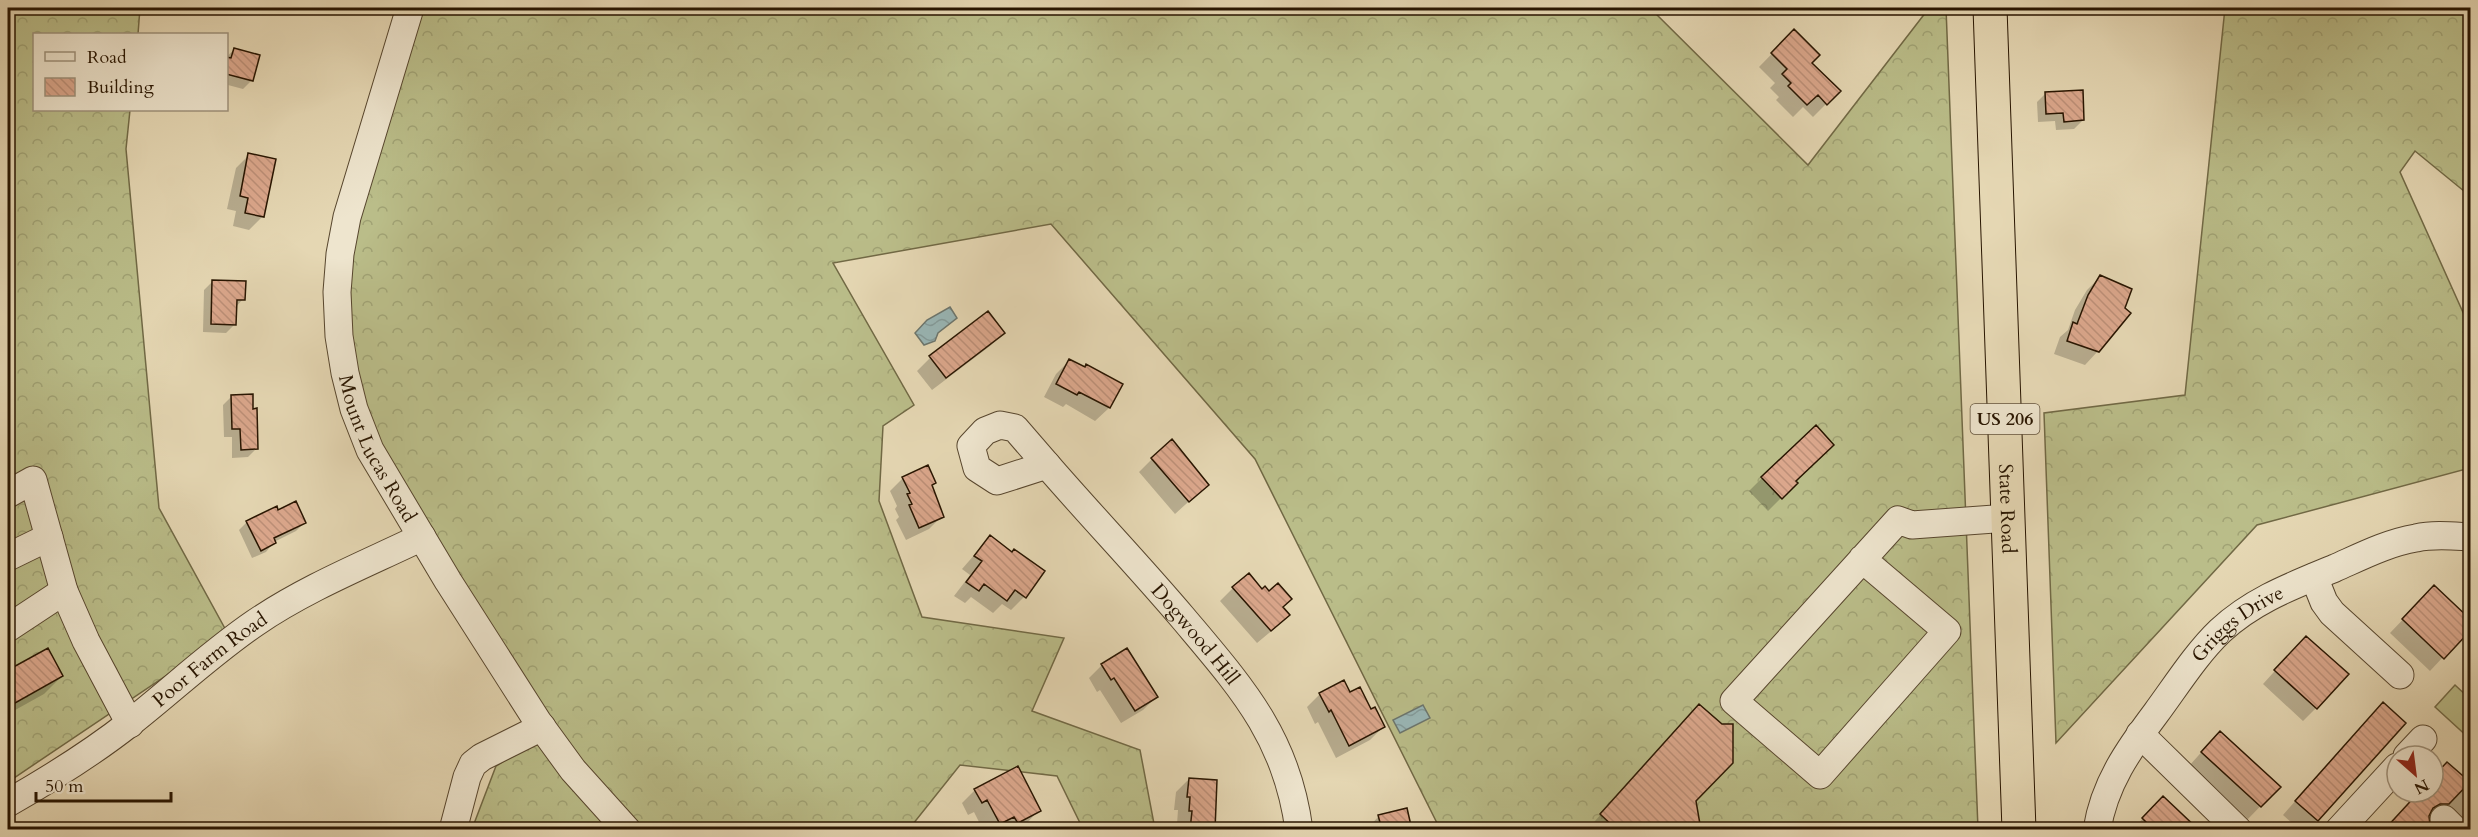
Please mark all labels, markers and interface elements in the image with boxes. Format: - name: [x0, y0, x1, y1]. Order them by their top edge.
- legend: [33, 33, 228, 111]
- text: Road: [87, 45, 127, 70]
- text: Building: [87, 75, 155, 100]
- street label: Mount Lucas Road: [332, 372, 423, 528]
- road number: US 206: [1970, 404, 2040, 434]
- street label: State Road: [1992, 463, 2022, 554]
- street label: Dogwood Hill: [1145, 578, 1246, 690]
- street label: Griggs Drive: [2185, 579, 2288, 668]
- street label: Poor Farm Road: [147, 605, 273, 714]
- north arrow: [2385, 744, 2445, 804]
- scale bar: [36, 765, 171, 803]
- text: N: [2410, 773, 2433, 799]
- text: 50 m: [45, 774, 84, 799]

